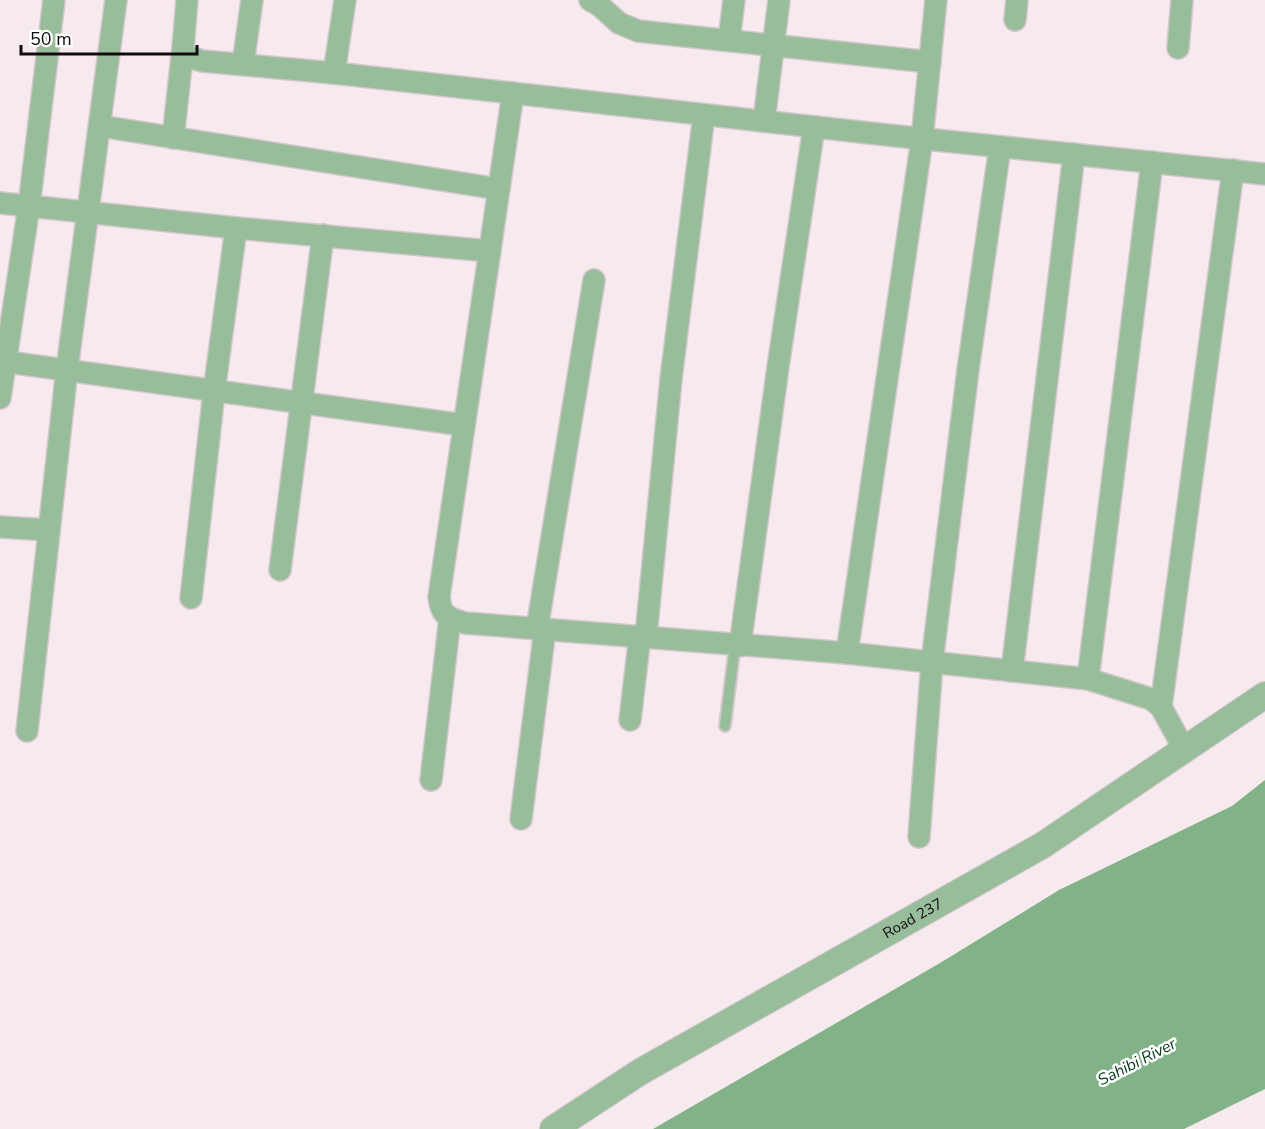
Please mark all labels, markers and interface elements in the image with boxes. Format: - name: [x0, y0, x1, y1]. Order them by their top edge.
- scale bar: [21, 18, 196, 56]
- text: 50 m: [30, 27, 72, 51]
- street label: Road 237: [879, 894, 946, 943]
- water label: Sahibi River: [1094, 1032, 1181, 1091]

